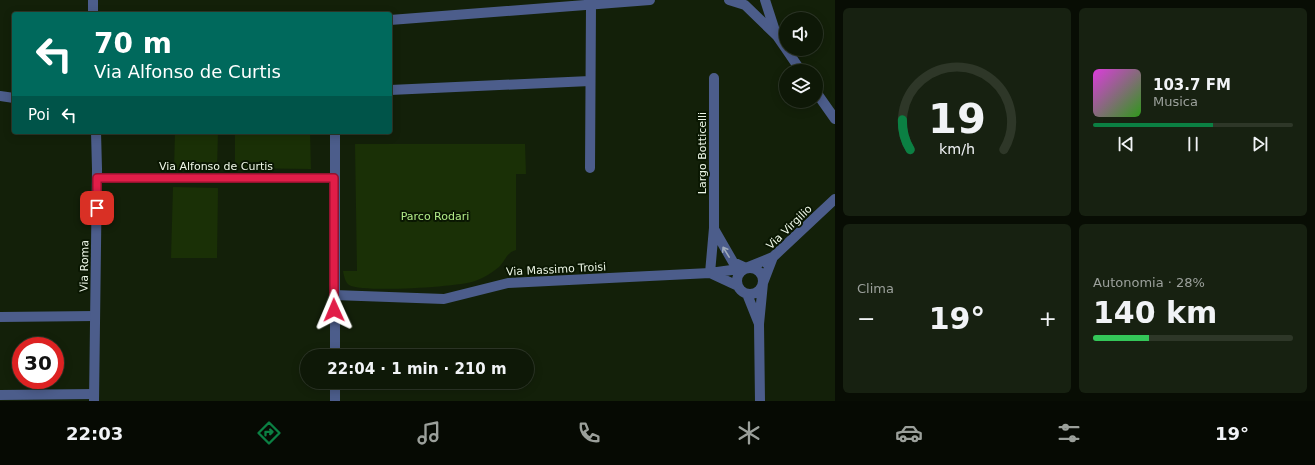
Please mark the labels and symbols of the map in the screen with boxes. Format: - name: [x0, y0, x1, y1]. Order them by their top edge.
- street label: Largo Botticelli: [696, 112, 709, 194]
- street label: Via Alfonso de Curtis: [159, 160, 273, 173]
- pin: [80, 191, 114, 225]
- street label: Via Virgilio: [764, 202, 815, 252]
- park label: Parco Rodari: [401, 210, 469, 223]
- street label: Via Roma: [78, 240, 91, 292]
- one-way arrow: [722, 246, 730, 257]
- street label: Via Massimo Troisi: [506, 260, 606, 279]
- position arrow: [313, 289, 355, 331]
- speed limit sign: 30: [12, 337, 64, 389]

